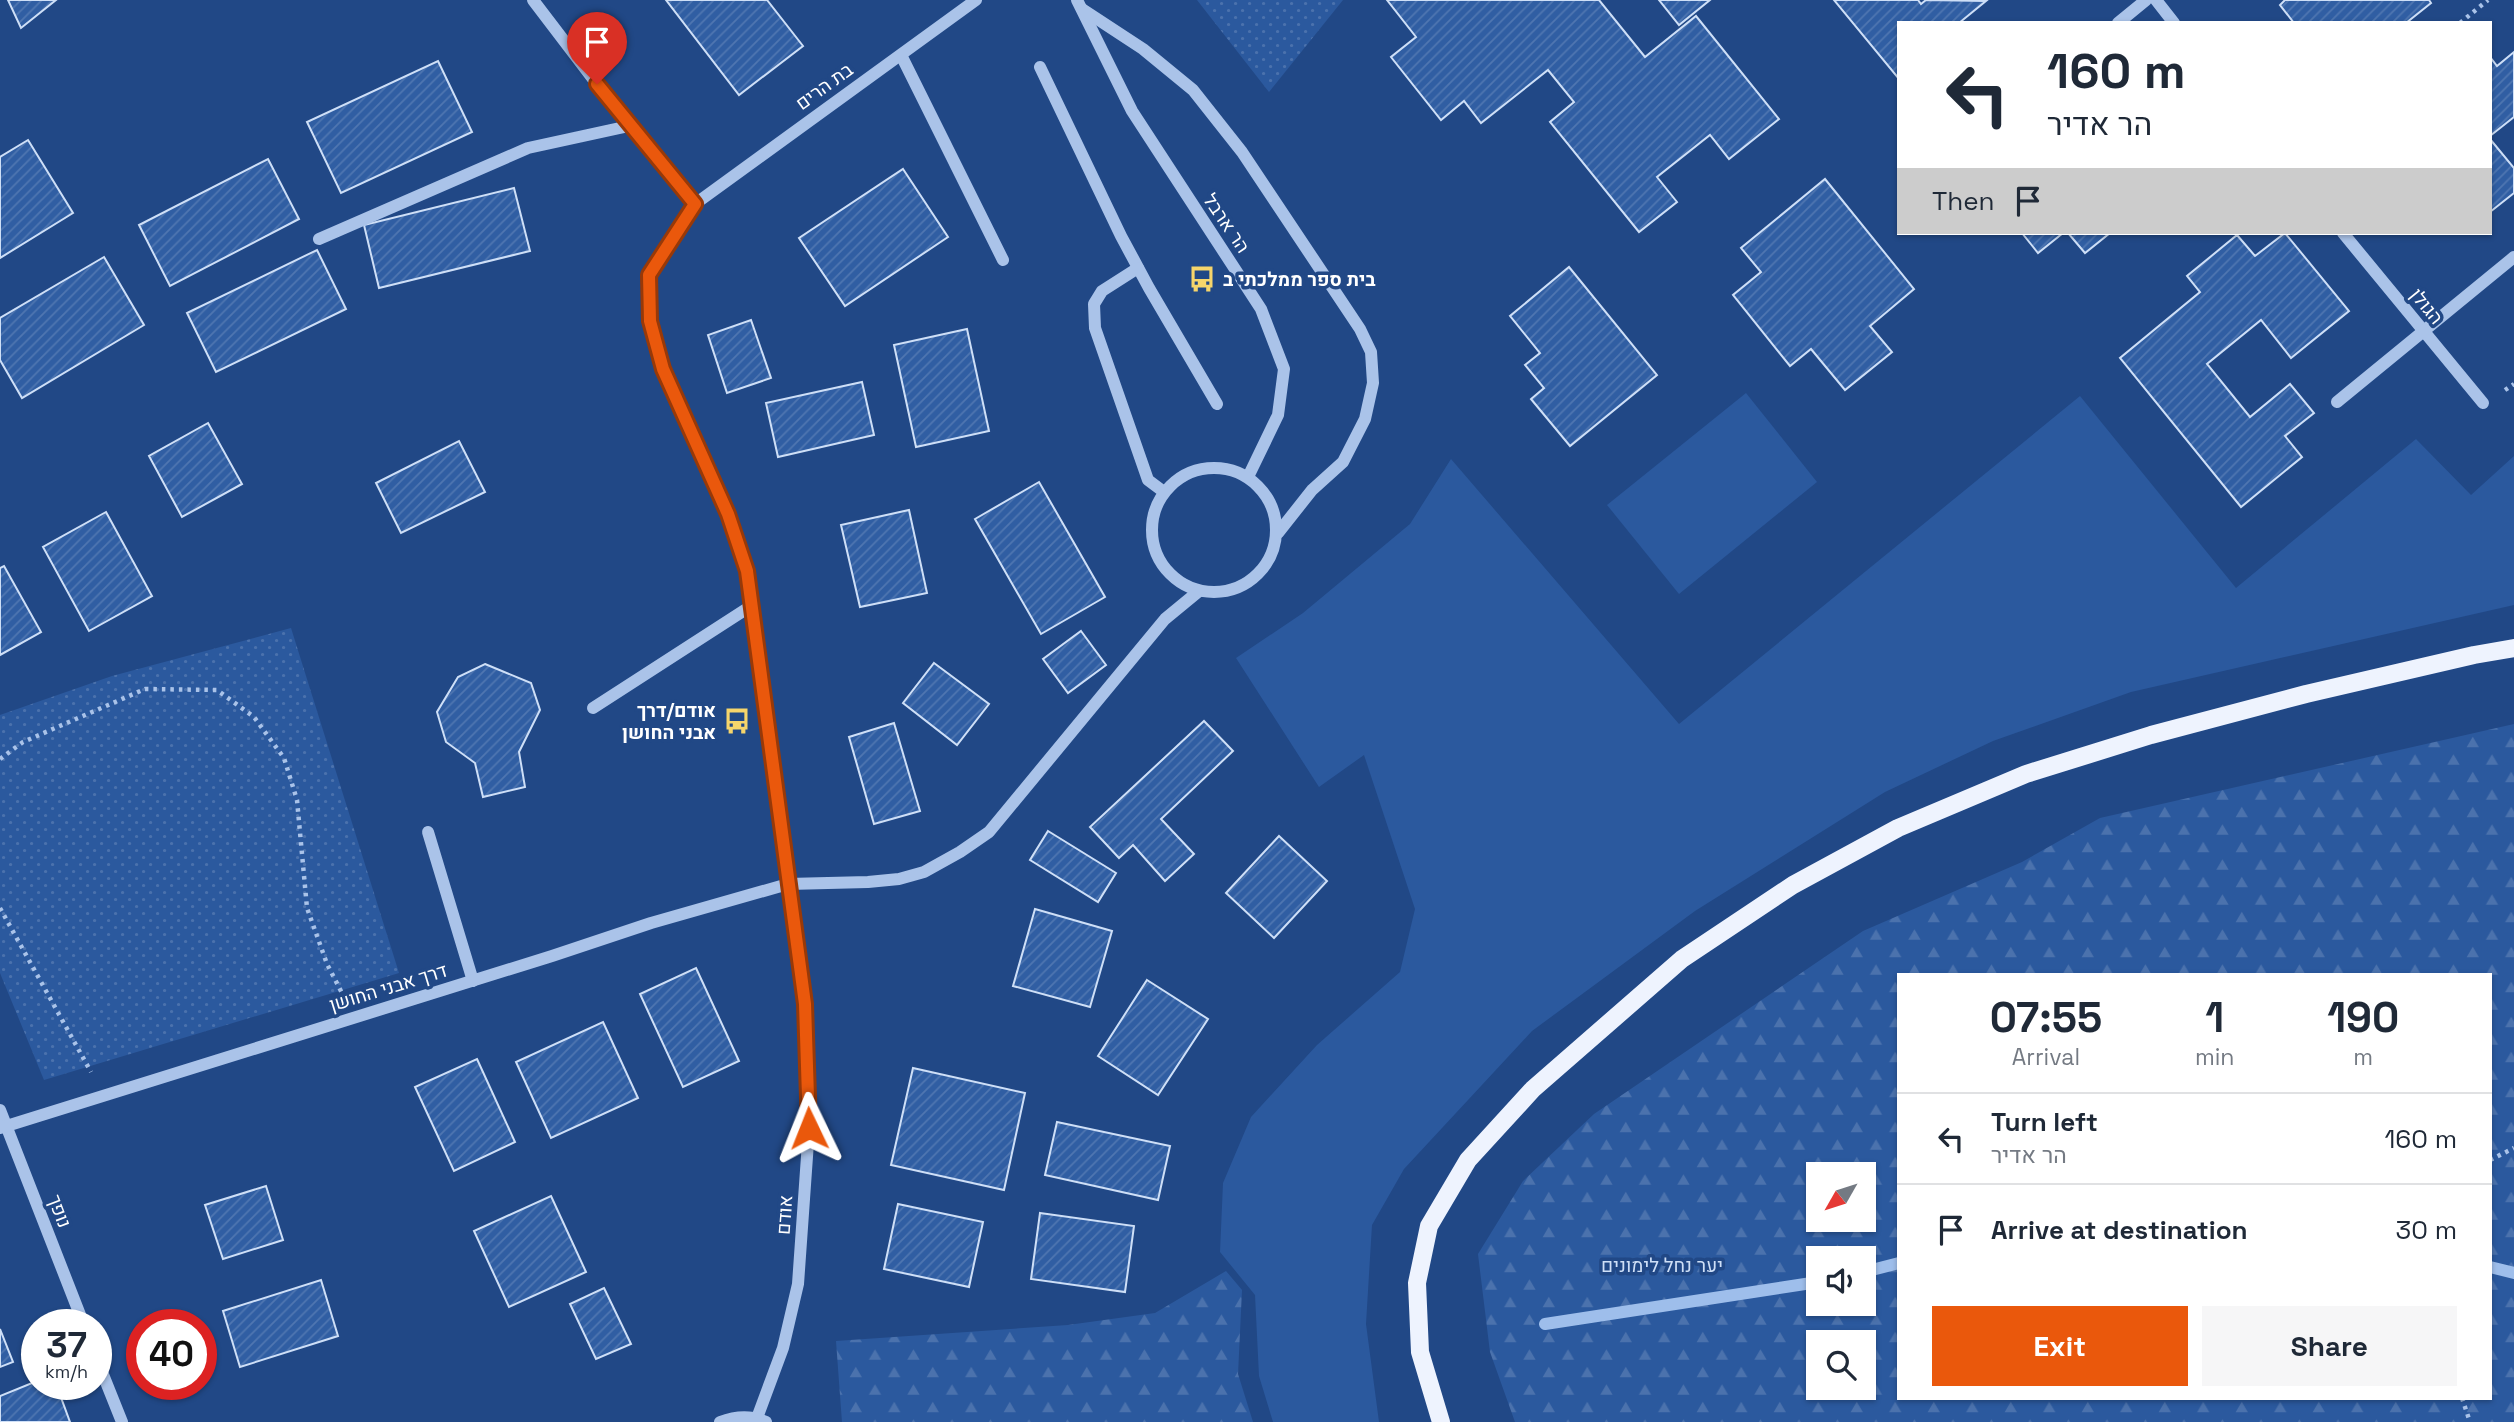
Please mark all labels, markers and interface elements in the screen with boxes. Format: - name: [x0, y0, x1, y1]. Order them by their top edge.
- pin: [567, 12.0, 627, 84]
- icon: arrive: [578, 23, 616, 61]
- text: 160 m: [2047, 40, 2185, 102]
- icon: left: [1932, 49, 2023, 140]
- street label: בת הרים: [791, 57, 858, 116]
- text: הר אדיר: [2047, 104, 2152, 144]
- icon: arrive: [2009, 182, 2047, 220]
- text: Then: [1932, 184, 1995, 218]
- street label: הר ארבל: [1198, 189, 1256, 258]
- bus stop icon: בית ספר ממלכתי ב: [1187, 264, 1217, 294]
- place label: בית ספר ממלכתי ב: [1223, 267, 1376, 292]
- street label: הגולן: [2405, 283, 2449, 329]
- place label: אודם/דרך אבני החושן: [622, 698, 716, 745]
- bus stop icon: אודם/דרך אבני החושן: [722, 706, 752, 736]
- street label: דרך אבני החושן: [326, 958, 450, 1017]
- text: 07:55: [1990, 991, 2102, 1044]
- text: 1: [2205, 991, 2224, 1044]
- text: 190: [2327, 991, 2399, 1044]
- text: Arrival: [2012, 1042, 2080, 1072]
- text: min: [2195, 1042, 2234, 1072]
- text: m: [2353, 1042, 2373, 1072]
- position arrow: [772, 1091, 846, 1165]
- text: Turn left: [1991, 1105, 2098, 1139]
- icon: left: [1932, 1120, 1970, 1158]
- text: 160 m: [2385, 1122, 2457, 1156]
- text: הר אדיר: [1991, 1140, 2067, 1170]
- north arrow: [1806, 1162, 1876, 1232]
- map controls: [1806, 1162, 1876, 1400]
- street label: נופך: [42, 1191, 77, 1231]
- street label: אודם: [771, 1194, 798, 1236]
- icon: arrive: [1932, 1211, 1970, 1249]
- text: Arrive at destination: [1991, 1213, 2248, 1247]
- text: 30 m: [2396, 1213, 2457, 1247]
- button: sound: [1806, 1246, 1876, 1316]
- park label: יער נחל לימונים: [1601, 1253, 1723, 1278]
- button: Exit: [1932, 1306, 2188, 1386]
- button: Share: [2202, 1306, 2457, 1386]
- speed limit sign: 40: [126, 1309, 217, 1400]
- text: 37: [46, 1323, 87, 1367]
- button: search: [1806, 1330, 1876, 1400]
- text: km/h: [45, 1360, 88, 1383]

